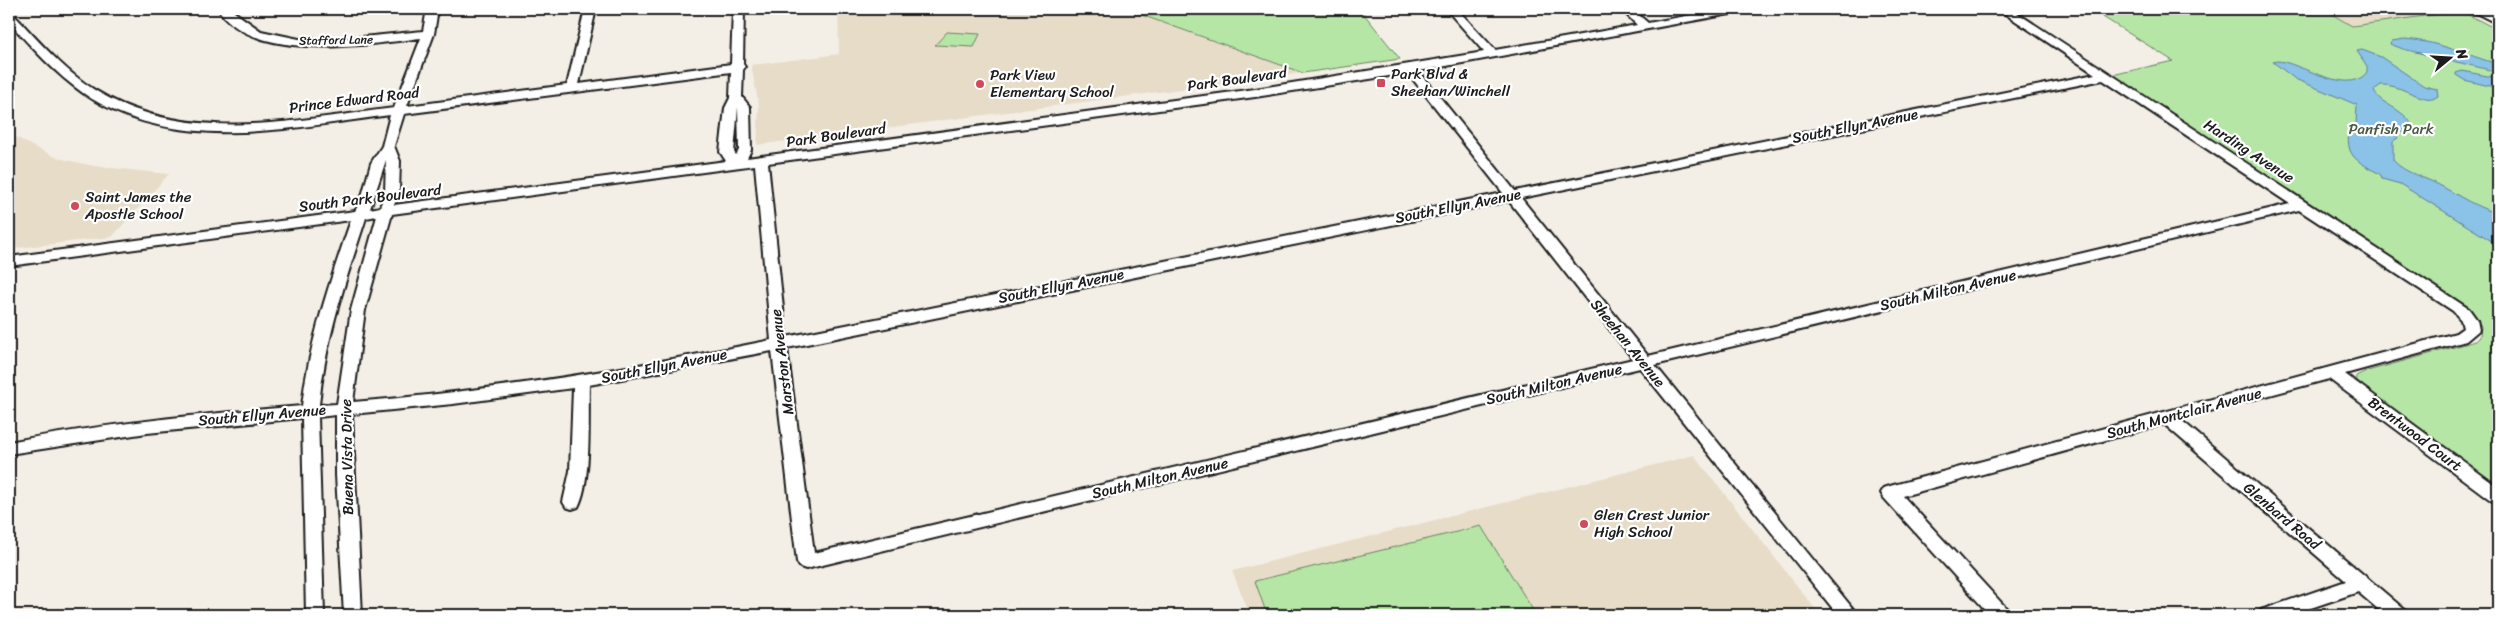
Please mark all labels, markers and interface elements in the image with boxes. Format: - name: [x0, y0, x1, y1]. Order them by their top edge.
- street label: Stafford Lane: [299, 28, 373, 52]
- north arrow: [2424, 32, 2474, 82]
- text: N: [2448, 45, 2475, 63]
- street label: Park Boulevard: [1185, 59, 1290, 99]
- place label: Park Blvd & Sheehan/Winchell: [1391, 61, 1511, 104]
- place label: Park View Elementary School: [990, 62, 1115, 105]
- marker: Park Blvd & Sheehan/Winchell: [1375, 77, 1387, 89]
- marker: Park View Elementary School: [974, 78, 986, 90]
- street label: Prince Edward Road: [287, 79, 422, 121]
- street label: South Ellyn Avenue: [1790, 101, 1920, 151]
- street label: Harding Avenue: [2198, 112, 2300, 190]
- street label: Park Boulevard: [784, 115, 889, 155]
- park label: Panfish Park: [2348, 116, 2434, 142]
- street label: South Park Boulevard: [297, 176, 444, 220]
- street label: South Ellyn Avenue: [1393, 181, 1523, 231]
- place label: Saint James the Apostle School: [84, 184, 192, 227]
- marker: Saint James the Apostle School: [69, 200, 81, 212]
- street label: South Ellyn Avenue: [996, 261, 1126, 311]
- street label: South Milton Avenue: [1877, 262, 2019, 318]
- street label: Sheehan Avenue: [1584, 293, 1672, 393]
- street label: Marston Avenue: [763, 307, 801, 416]
- street label: South Ellyn Avenue: [599, 341, 729, 391]
- street label: South Milton Avenue: [1483, 356, 1625, 412]
- street label: South Montclair Avenue: [2103, 380, 2265, 446]
- street label: Brentwood Court: [2362, 390, 2468, 478]
- street label: South Ellyn Avenue: [197, 396, 327, 434]
- street label: Buena Vista Drive: [333, 398, 361, 515]
- street label: South Milton Avenue: [1089, 450, 1231, 506]
- street label: Glenbard Road: [2237, 476, 2328, 557]
- place label: Glen Crest Junior High School: [1594, 502, 1710, 545]
- marker: Glen Crest Junior High School: [1578, 518, 1590, 530]

